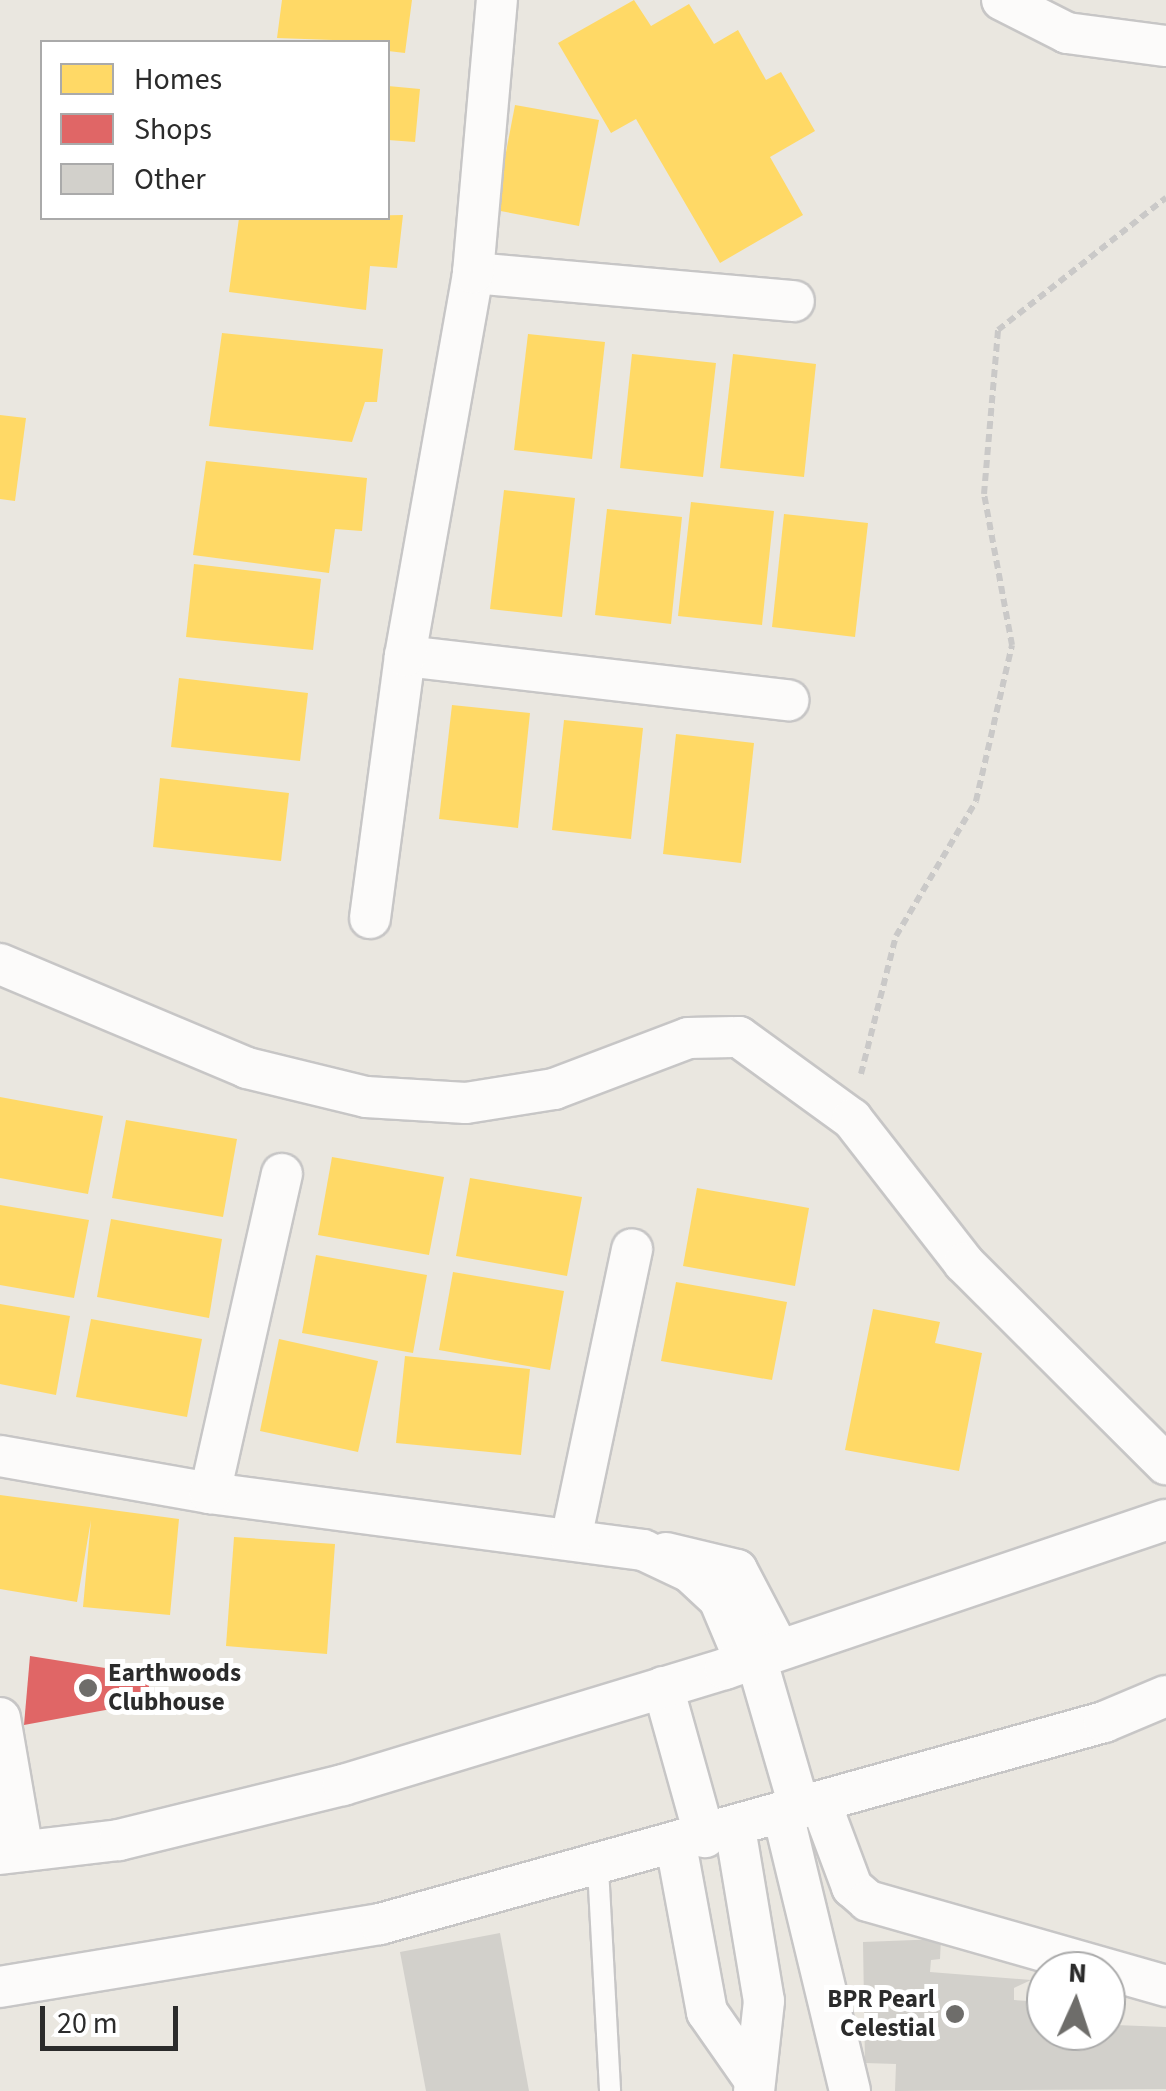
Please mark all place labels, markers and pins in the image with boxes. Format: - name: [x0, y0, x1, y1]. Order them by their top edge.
- place label: Earthwoods Clubhouse: [108, 1659, 241, 1718]
- marker: Earthwoods Clubhouse: [77, 1677, 99, 1699]
- place label: BPR Pearl Celestial: [827, 1985, 935, 2044]
- marker: BPR Pearl Celestial: [944, 2003, 966, 2025]

